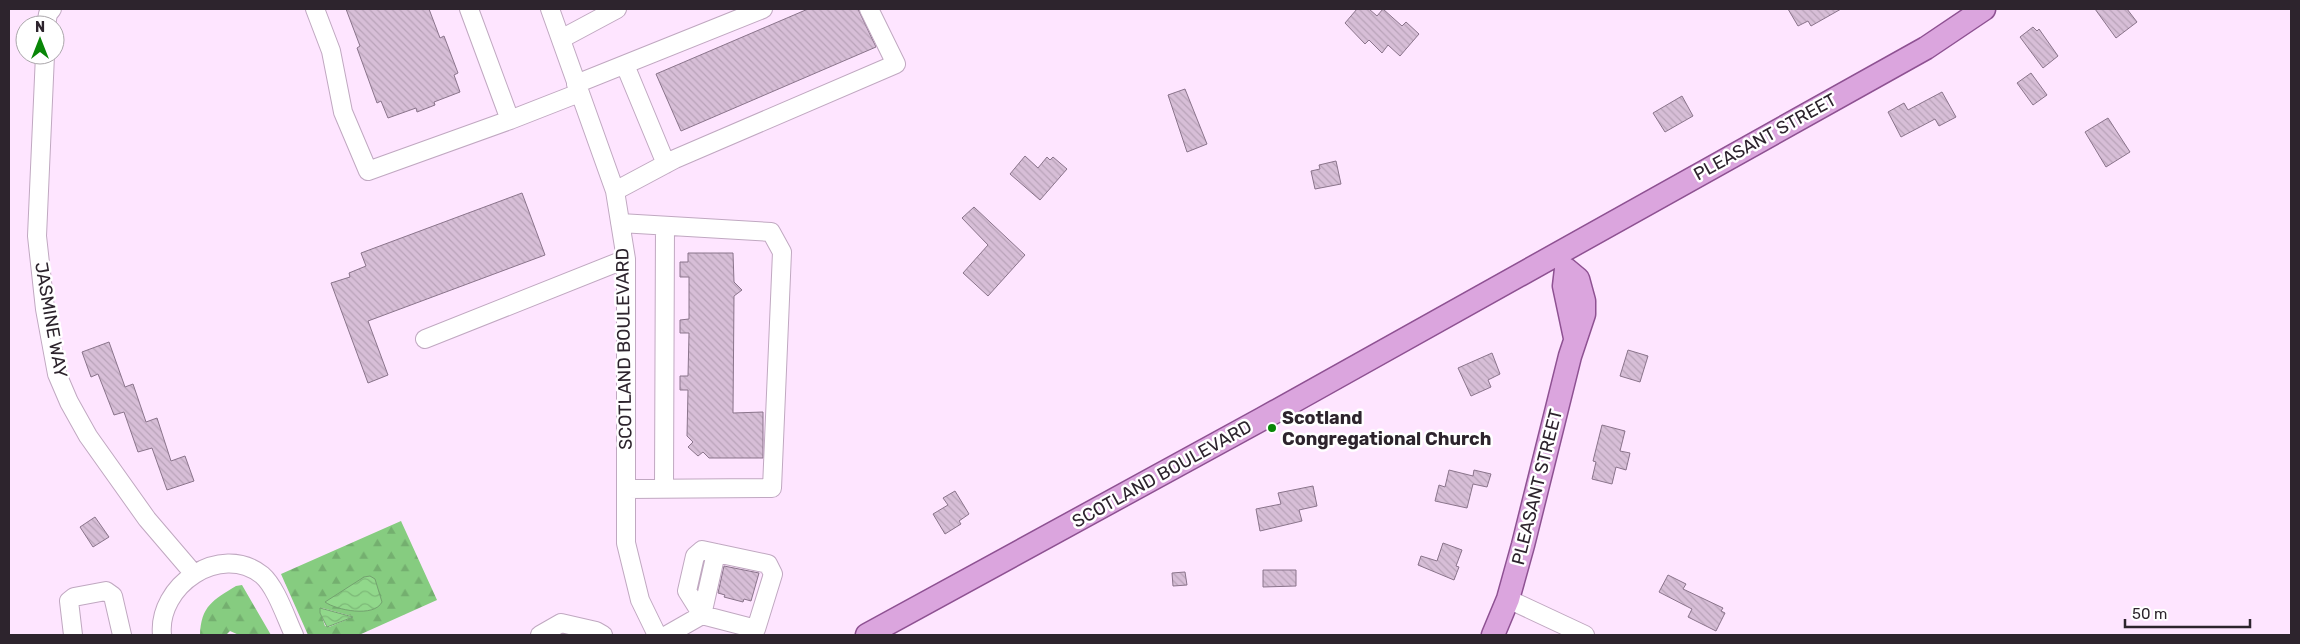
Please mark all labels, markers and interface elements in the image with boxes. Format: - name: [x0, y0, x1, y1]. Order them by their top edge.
- north arrow: [15, 15, 65, 65]
- text: N: [35, 19, 45, 36]
- street label: PLEASANT STREET: [1690, 89, 1840, 185]
- street label: SCOTLAND BOULEVARD: [611, 248, 637, 450]
- street label: JASMINE WAY: [30, 260, 72, 380]
- place label: Scotland Congregational Church: [1282, 407, 1491, 450]
- street label: PLEASANT STREET: [1507, 407, 1567, 567]
- street label: SCOTLAND BOULEVARD: [1068, 415, 1256, 533]
- marker: Scotland Congregational Church: [1266, 422, 1278, 434]
- scale bar: [2125, 596, 2250, 628]
- text: 50 m: [2132, 605, 2167, 623]

